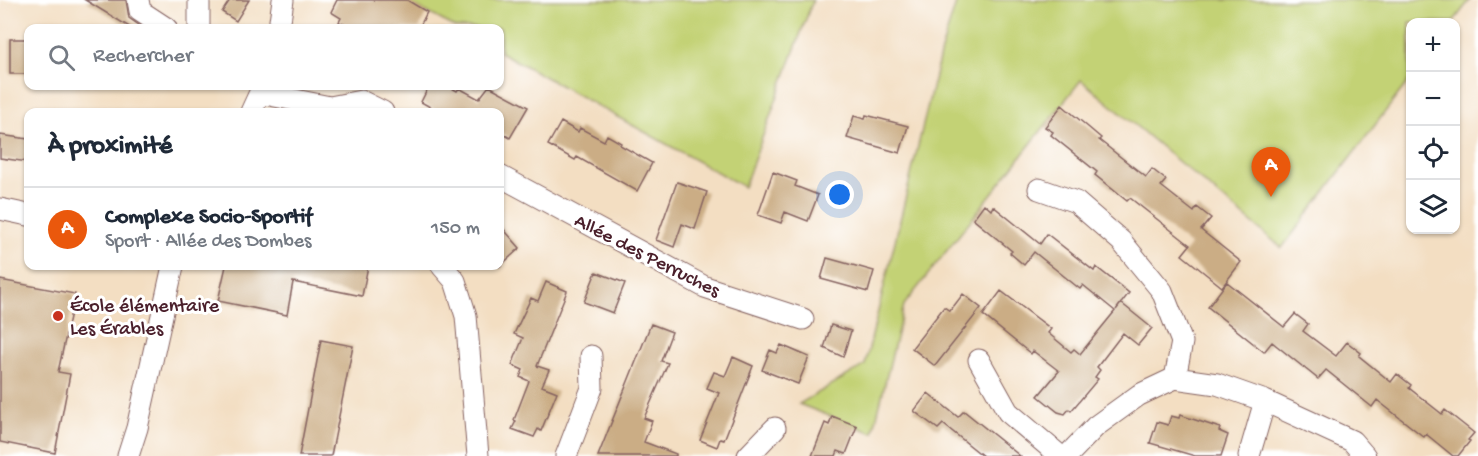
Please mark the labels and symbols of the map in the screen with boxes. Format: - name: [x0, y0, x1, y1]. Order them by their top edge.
- pin: A: [1252, 148, 1290, 197]
- your location: [825, 180, 854, 209]
- street label: Allée des Perruches: [570, 210, 724, 304]
- place label: École élémentaire Les Érables: [70, 295, 220, 342]
- marker: École élémentaire Les Érables: [51, 309, 65, 323]

